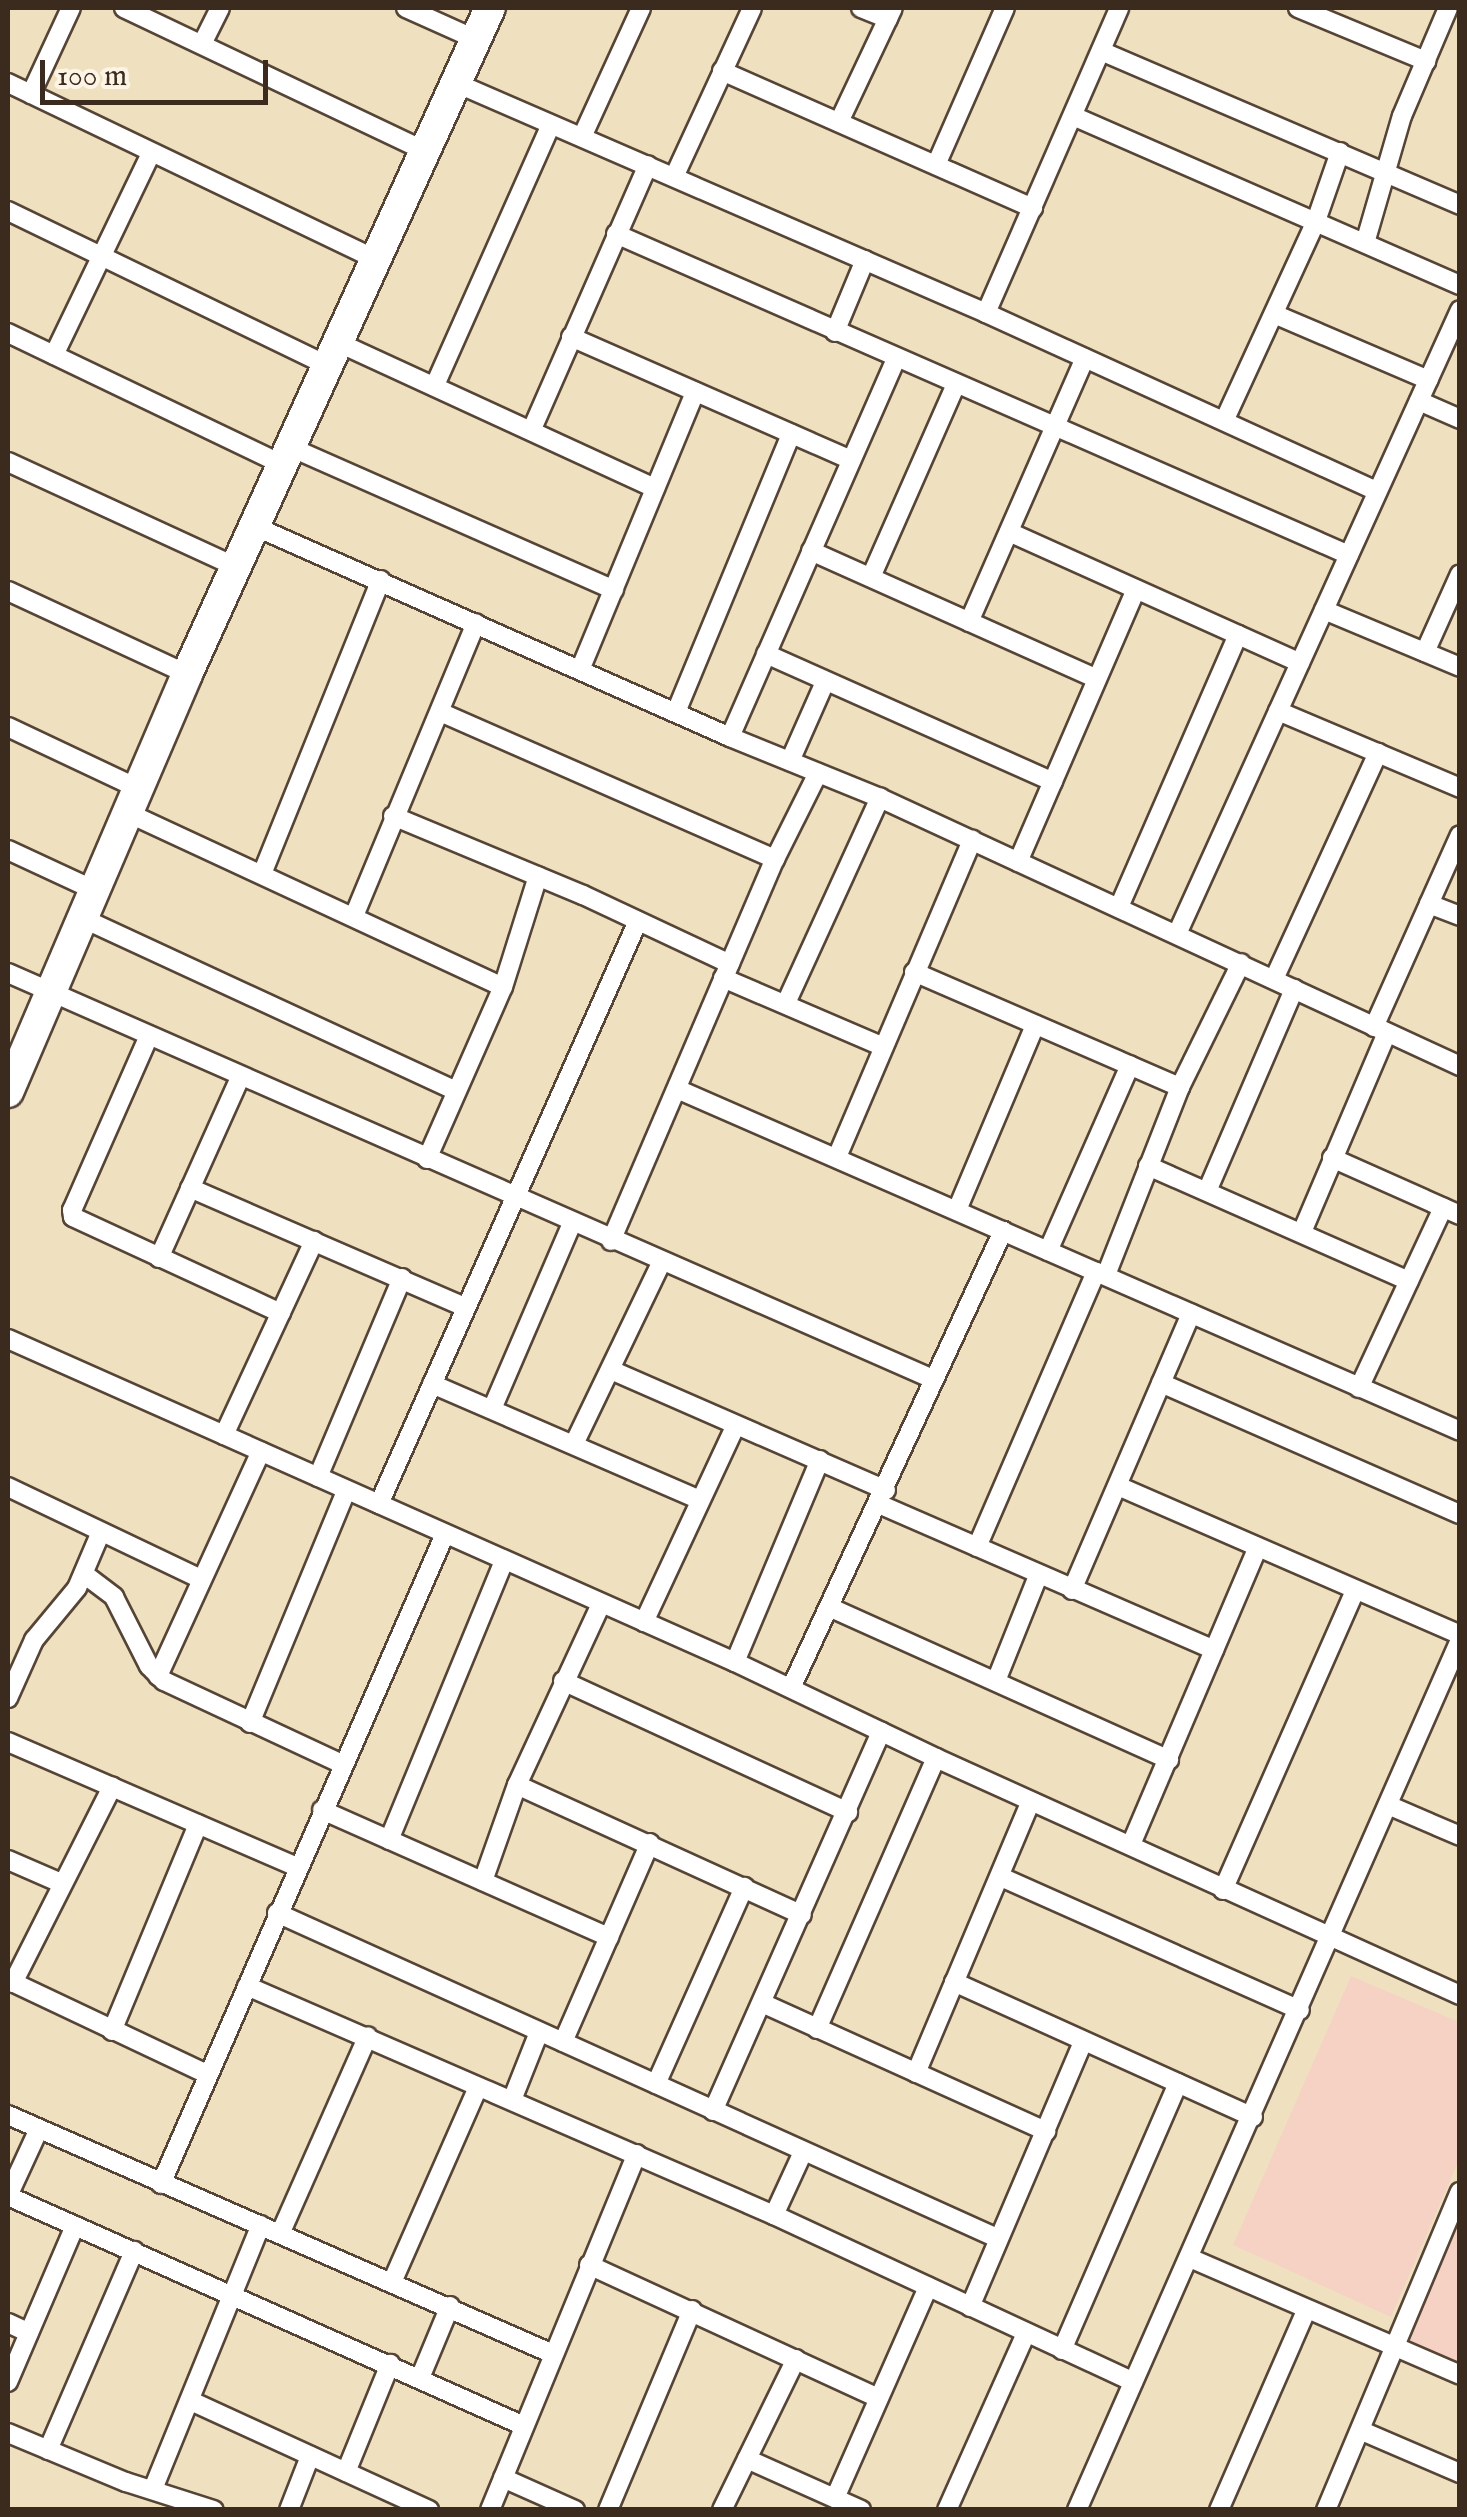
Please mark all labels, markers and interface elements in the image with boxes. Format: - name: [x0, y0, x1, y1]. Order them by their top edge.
- scale bar: [45, 40, 272, 102]
- text: 100 m: [57, 58, 127, 96]

